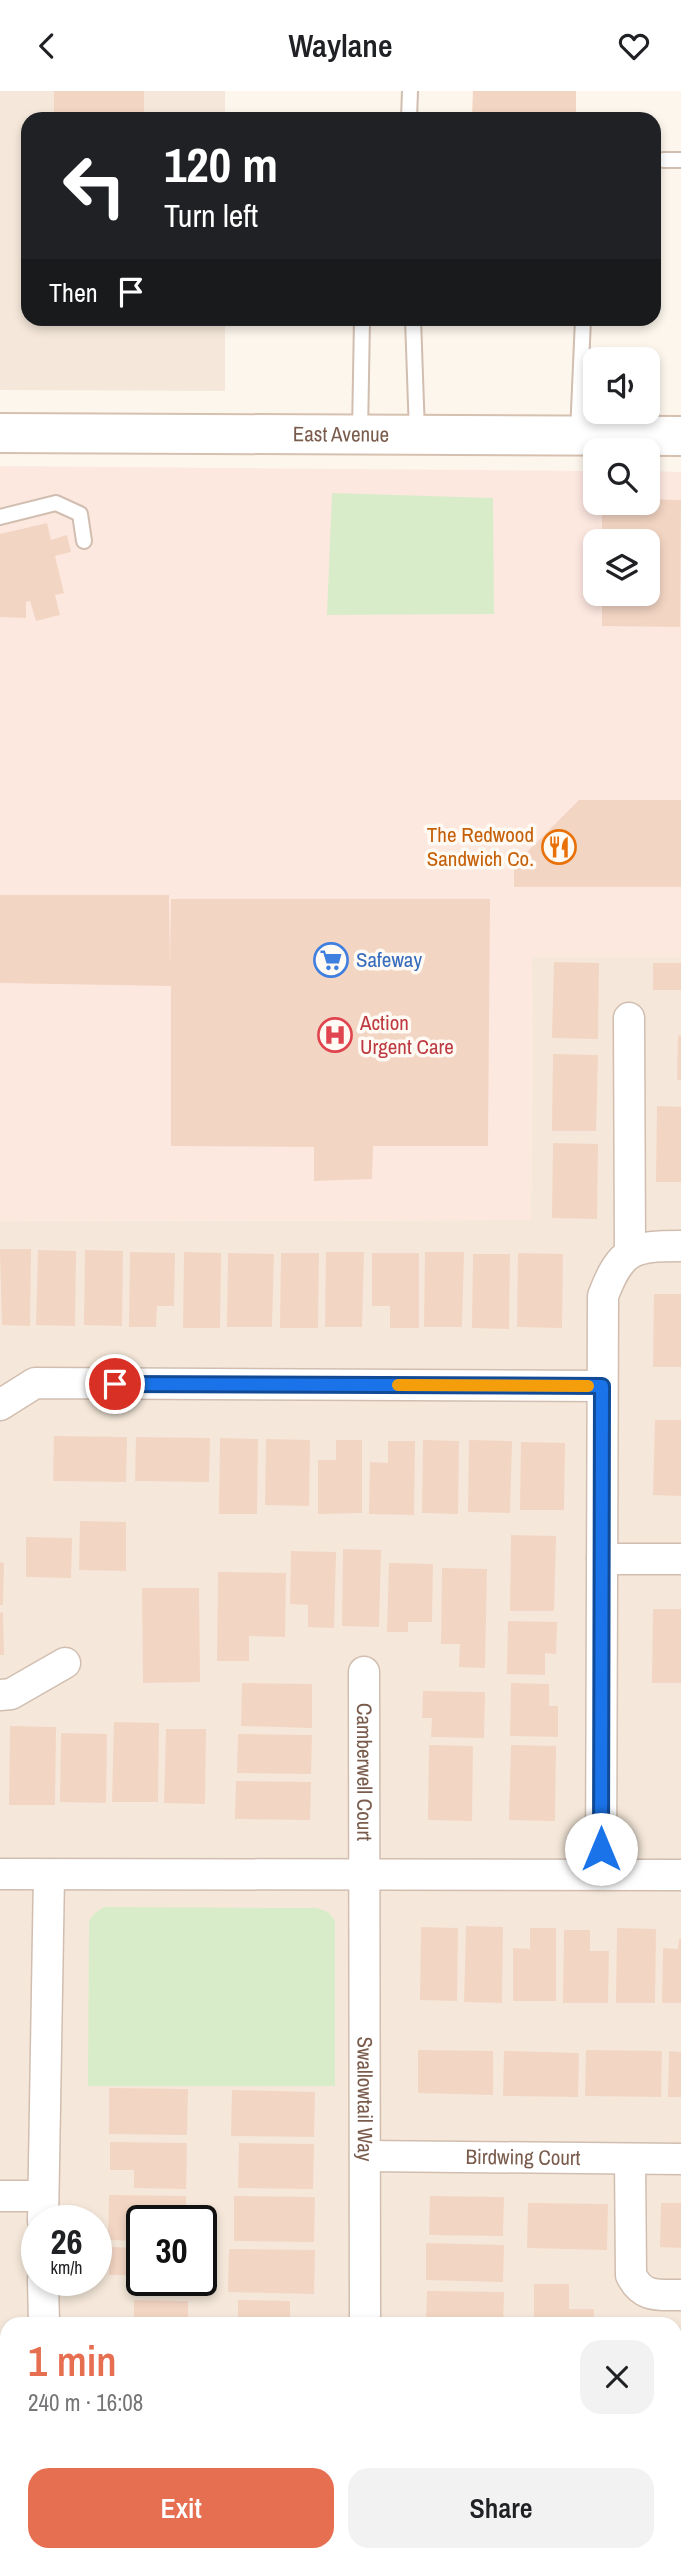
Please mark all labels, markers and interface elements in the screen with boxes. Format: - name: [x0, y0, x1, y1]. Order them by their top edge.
- text: Waylane: [288, 24, 393, 67]
- icon: back: [28, 27, 66, 65]
- icon: heart: [615, 27, 653, 65]
- text: 120 m: [164, 131, 278, 197]
- icon: left: [49, 140, 140, 231]
- text: Turn left: [164, 194, 258, 237]
- icon: arrive: [112, 273, 150, 311]
- text: Then: [49, 275, 98, 310]
- map controls: [583, 347, 660, 606]
- button: sound: [583, 347, 660, 424]
- street label: East Avenue: [293, 419, 389, 449]
- button: search: [583, 438, 660, 515]
- button: layers: [583, 529, 660, 606]
- place label: The Redwood Sandwich Co.: [427, 820, 534, 873]
- restaurant icon: The Redwood Sandwich Co.: [540, 828, 578, 866]
- supermarket icon: Safeway: [312, 941, 350, 979]
- place label: Safeway: [356, 945, 422, 974]
- place label: Action Urgent Care: [359, 1008, 454, 1061]
- hospital icon: Action Urgent Care: [316, 1016, 354, 1054]
- pin: [85, 1354, 145, 1414]
- icon: arrive: [96, 1365, 134, 1403]
- street label: Camberwell Court: [350, 1703, 379, 1841]
- position arrow: [564, 1812, 638, 1886]
- street label: Swallowtail Way: [351, 2037, 380, 2162]
- street label: Birdwing Court: [465, 2142, 581, 2172]
- speed limit sign: 30: [126, 2205, 217, 2296]
- text: 26: [51, 2218, 82, 2265]
- text: km/h: [51, 2255, 83, 2280]
- text: 1 min: [28, 2333, 117, 2389]
- button: close: [580, 2340, 654, 2414]
- text: 240 m · 16:08: [28, 2387, 143, 2418]
- button: Exit: [28, 2468, 334, 2548]
- button: Share: [348, 2468, 654, 2548]

